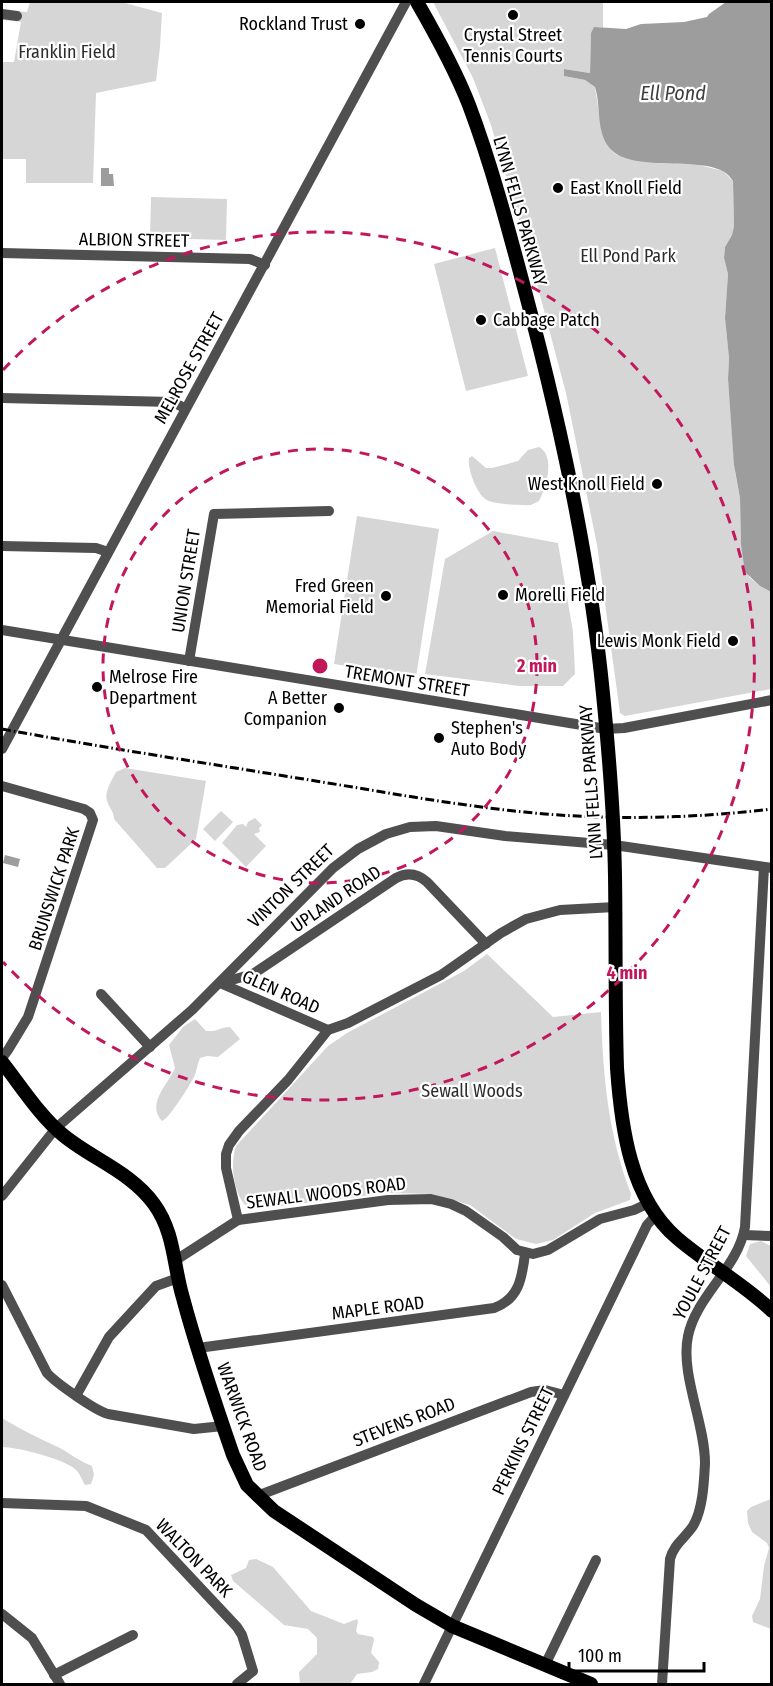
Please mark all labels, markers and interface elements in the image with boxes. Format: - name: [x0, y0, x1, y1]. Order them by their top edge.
- marker: Crystal Street Tennis Courts: [506, 8, 520, 22]
- place label: Rockland Trust: [239, 13, 348, 35]
- marker: Rockland Trust: [353, 17, 367, 31]
- place label: Crystal Street Tennis Courts: [463, 24, 563, 67]
- park label: Franklin Field: [18, 41, 116, 63]
- water label: Ell Pond: [640, 81, 706, 105]
- street label: LYNN FELLS PARKWAY: [488, 134, 552, 288]
- place label: East Knoll Field: [570, 177, 682, 199]
- marker: East Knoll Field: [551, 181, 565, 195]
- street label: ALBION STREET: [79, 228, 190, 252]
- park label: Ell Pond Park: [580, 245, 676, 267]
- street label: MELROSE STREET: [149, 308, 229, 427]
- place label: Cabbage Patch: [493, 309, 600, 331]
- marker: Cabbage Patch: [474, 313, 488, 327]
- place label: West Knoll Field: [528, 473, 645, 495]
- marker: West Knoll Field: [650, 477, 664, 491]
- street label: UNION STREET: [167, 527, 205, 634]
- place label: Fred Green Memorial Field: [266, 575, 374, 618]
- place label: Morelli Field: [515, 584, 605, 606]
- marker: Morelli Field: [496, 588, 510, 602]
- marker: Fred Green Memorial Field: [379, 589, 393, 603]
- place label: Lewis Monk Field: [597, 630, 721, 652]
- marker: Lewis Monk Field: [726, 634, 740, 648]
- text: 2 min: [516, 655, 557, 677]
- centre of rings: [310, 656, 330, 676]
- street label: TREMONT STREET: [343, 660, 472, 702]
- place label: Melrose Fire Department: [109, 666, 198, 709]
- marker: Melrose Fire Department: [90, 680, 104, 694]
- place label: A Better Companion: [244, 687, 328, 730]
- marker: A Better Companion: [332, 701, 346, 715]
- street label: LYNN FELLS PARKWAY: [575, 704, 607, 860]
- place label: Stephen's Auto Body: [451, 717, 526, 760]
- marker: Stephen's Auto Body: [432, 731, 446, 745]
- street label: BRUNSWICK PARK: [24, 824, 84, 953]
- street label: VINTON STREET: [243, 839, 339, 932]
- street label: UPLAND ROAD: [287, 861, 385, 937]
- text: 4 min: [607, 962, 647, 984]
- street label: GLEN ROAD: [239, 965, 323, 1019]
- park label: Sewall Woods: [421, 1080, 523, 1102]
- street label: SEWALL WOODS ROAD: [245, 1172, 407, 1214]
- street label: YOULE STREET: [668, 1222, 736, 1324]
- street label: MAPLE ROAD: [330, 1291, 426, 1325]
- street label: WARWICK ROAD: [212, 1359, 272, 1475]
- street label: PERKINS STREET: [487, 1383, 559, 1499]
- street label: STEVENS ROAD: [350, 1392, 458, 1452]
- street label: WALTON PARK: [151, 1514, 237, 1602]
- scale bar: [569, 1635, 704, 1673]
- text: 100 m: [578, 1645, 622, 1667]

